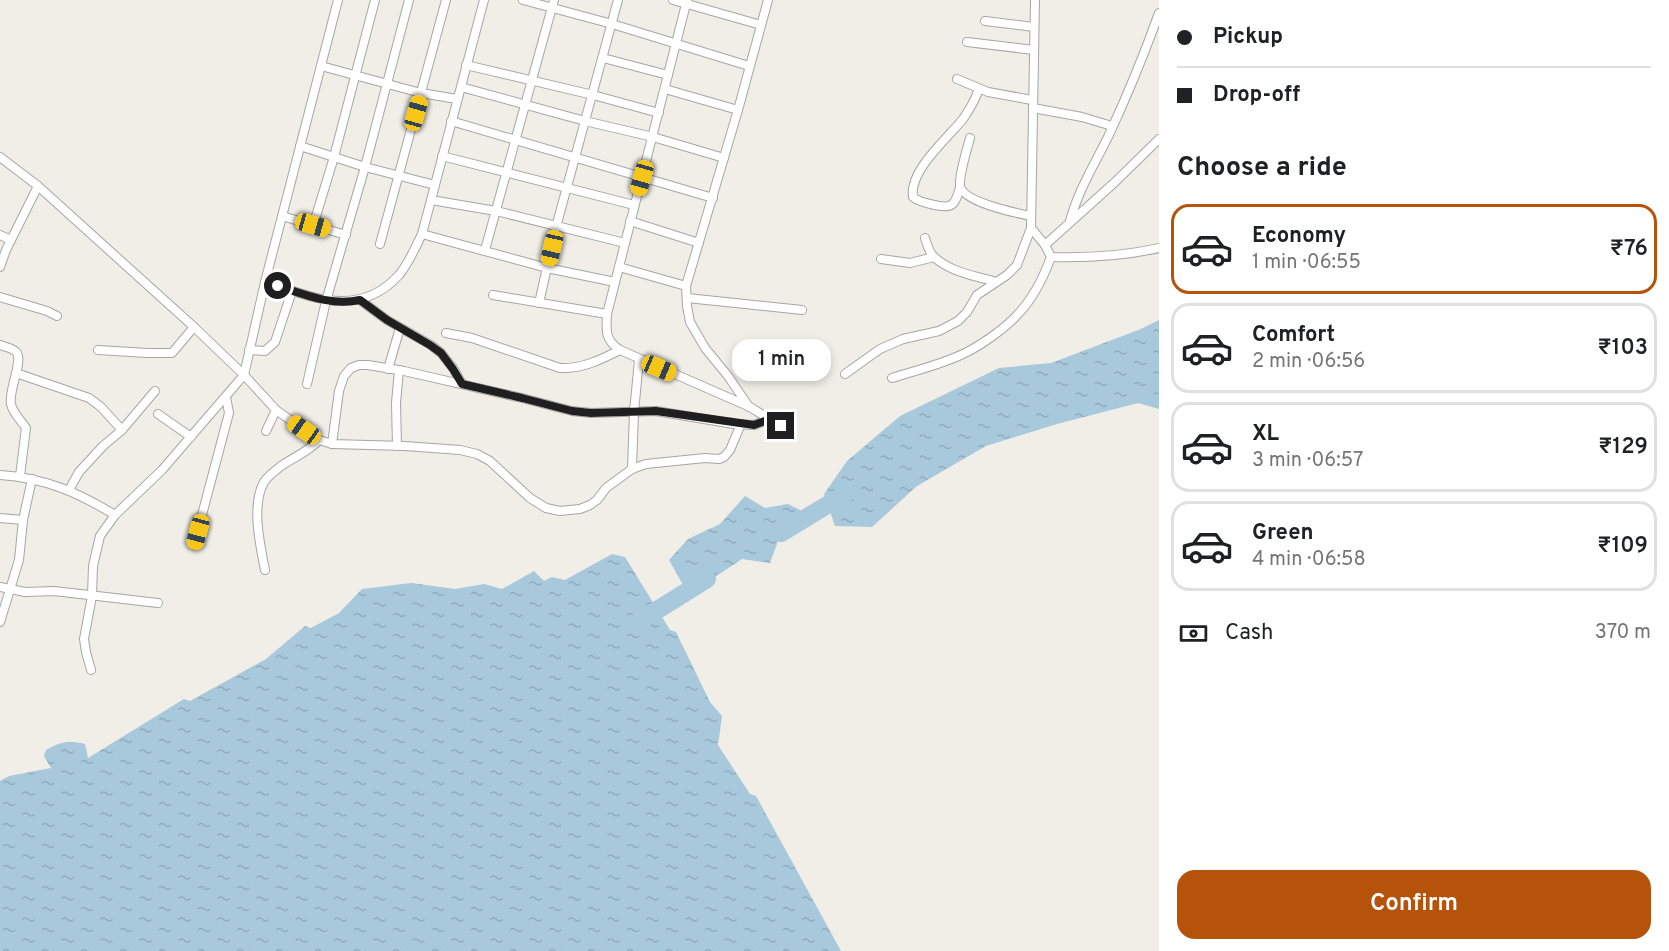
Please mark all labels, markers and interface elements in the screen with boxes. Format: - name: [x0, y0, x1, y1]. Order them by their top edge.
- text: Pickup: [1213, 24, 1283, 51]
- text: Drop-off: [1213, 82, 1300, 109]
- car: [402, 93, 430, 133]
- text: Choose a ride: [1177, 151, 1347, 185]
- car: [628, 158, 656, 198]
- car: [293, 211, 333, 239]
- icon: car: [1180, 222, 1234, 276]
- text: Economy: [1252, 223, 1346, 250]
- car: [539, 228, 565, 268]
- text: ₹76: [1610, 236, 1648, 263]
- text: 1 min · 06:55: [1252, 250, 1361, 276]
- route start: [264, 272, 291, 299]
- icon: car: [1180, 321, 1234, 375]
- text: Comfort: [1252, 322, 1335, 349]
- text: ₹103: [1598, 335, 1648, 362]
- callout: 1 min: [732, 339, 830, 381]
- text: 1 min: [758, 347, 805, 373]
- text: 2 min · 06:56: [1252, 349, 1365, 375]
- car: [639, 353, 679, 383]
- car: [284, 412, 324, 448]
- route end: [767, 412, 794, 439]
- icon: car: [1180, 420, 1234, 474]
- text: XL: [1252, 421, 1279, 448]
- text: ₹129: [1598, 434, 1648, 461]
- text: 3 min · 06:57: [1252, 448, 1363, 474]
- car: [185, 512, 211, 552]
- icon: car: [1180, 519, 1234, 573]
- text: Green: [1252, 520, 1314, 547]
- text: ₹109: [1597, 533, 1648, 560]
- text: 4 min · 06:58: [1252, 547, 1366, 573]
- icon: cash: [1177, 617, 1210, 650]
- text: Cash: [1225, 620, 1274, 647]
- text: 370 m: [1595, 620, 1651, 646]
- button: Confirm: [1177, 870, 1651, 939]

